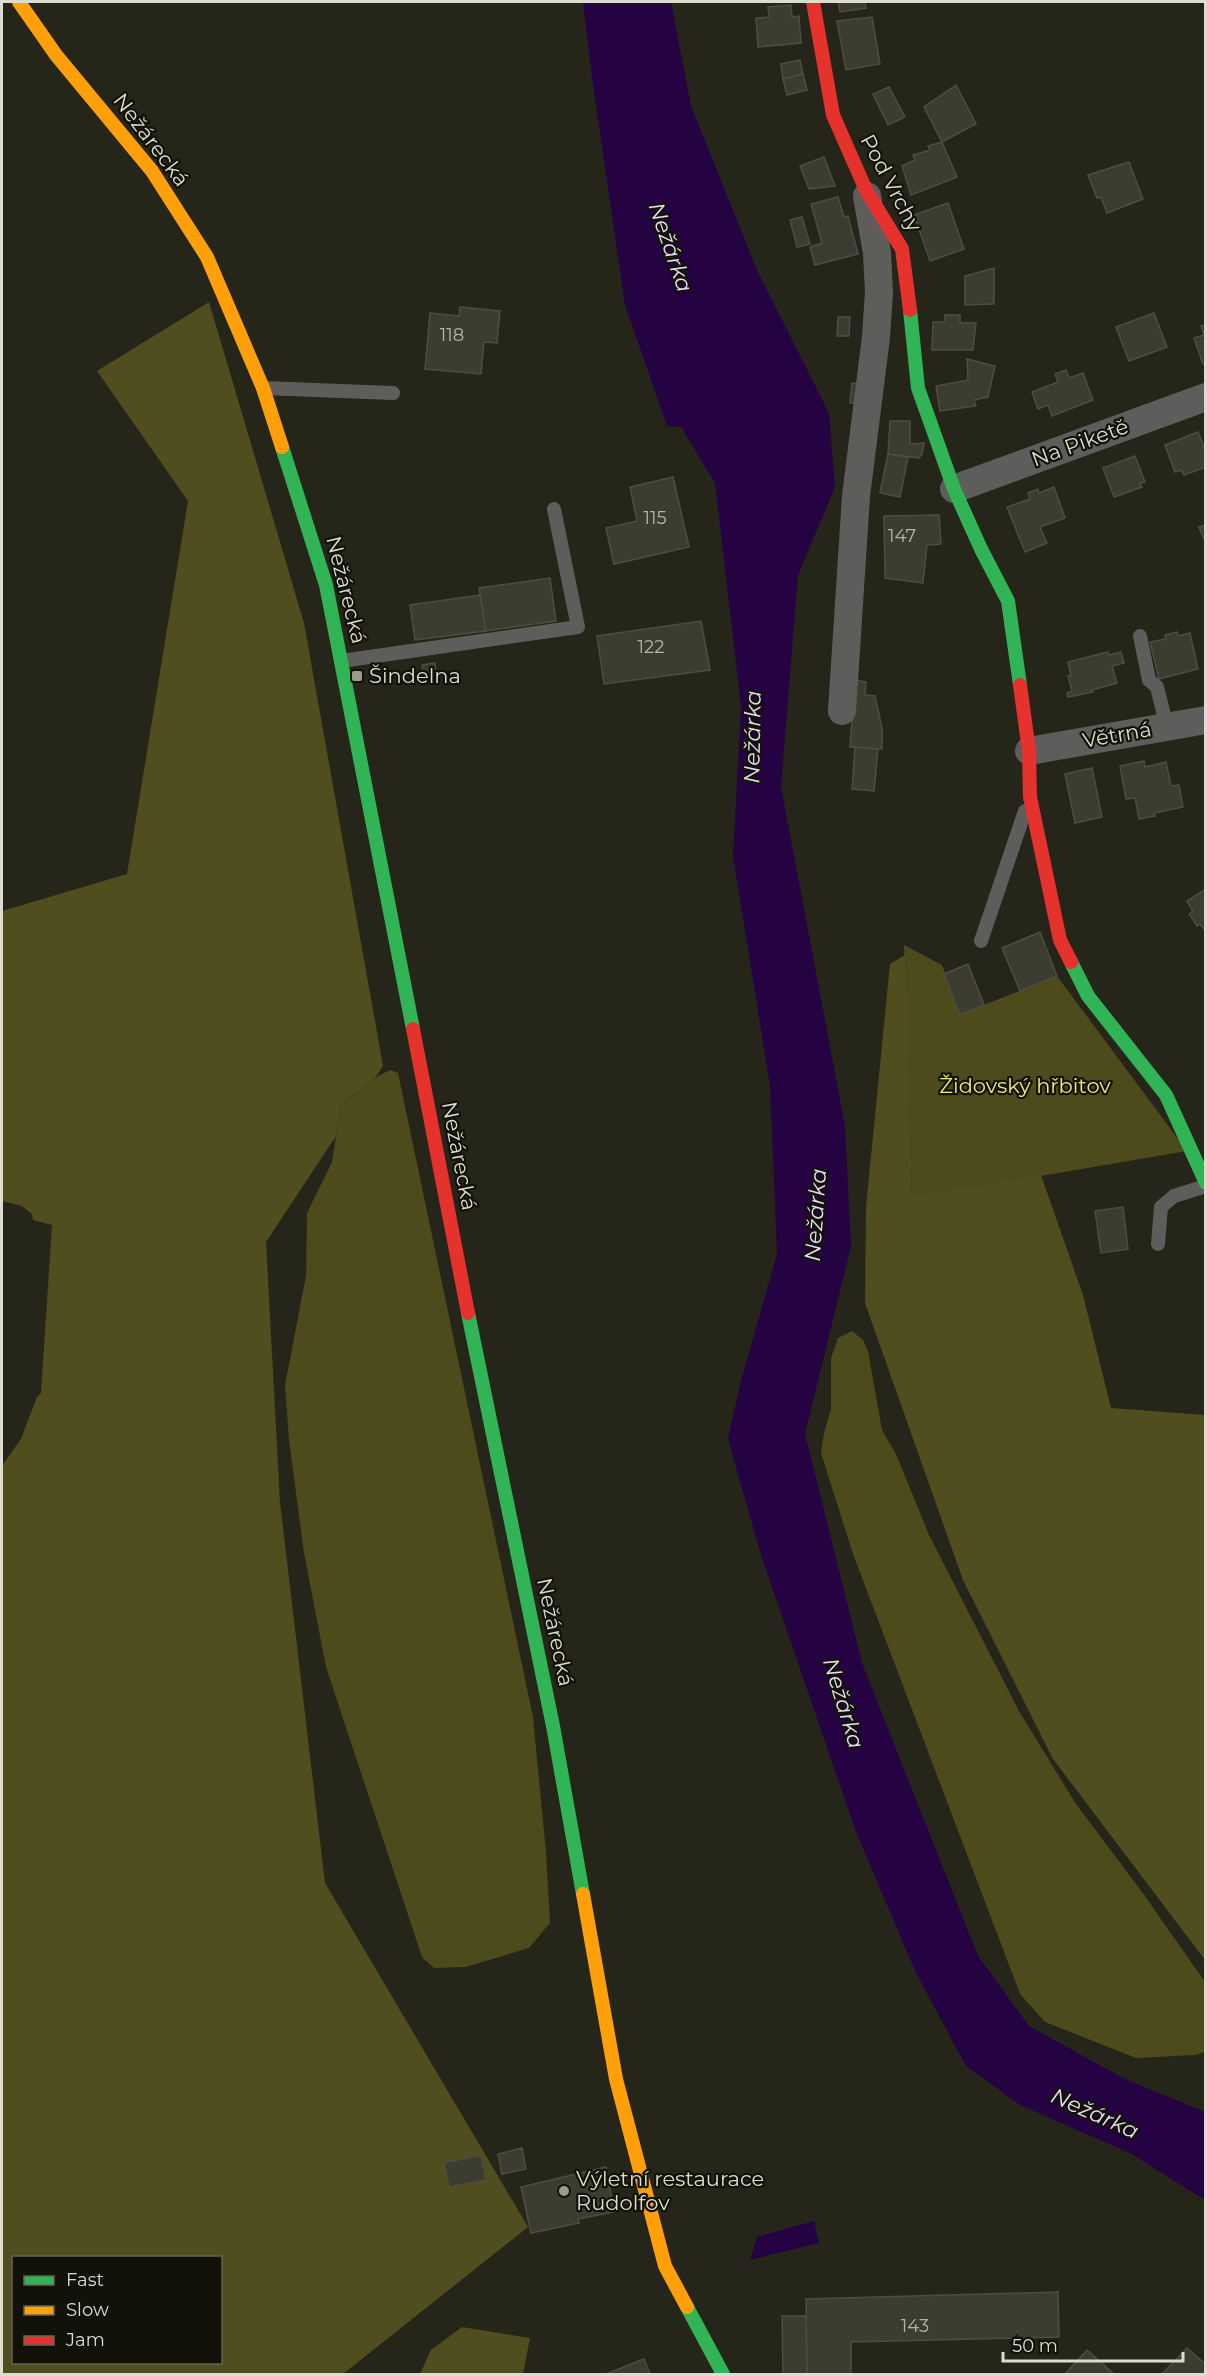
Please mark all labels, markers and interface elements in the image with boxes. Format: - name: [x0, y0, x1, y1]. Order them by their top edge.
- street label: Nežárecká: [108, 88, 194, 191]
- street label: Pod Vrchy: [855, 130, 928, 236]
- water label: Nežárka: [643, 199, 698, 296]
- house number: 118: [440, 324, 464, 346]
- street label: Na Piketě: [1028, 413, 1132, 472]
- house number: 115: [643, 507, 667, 529]
- house number: 147: [888, 525, 916, 547]
- street label: Nežárecká: [321, 533, 372, 646]
- house number: 122: [638, 636, 664, 658]
- place label: Šindelna: [369, 663, 461, 688]
- marker: Šindelna: [350, 669, 364, 683]
- water label: Nežárka: [738, 690, 767, 784]
- street label: Větrná: [1080, 716, 1153, 753]
- park label: Židovský hřbitov: [939, 1073, 1111, 1098]
- street label: Nežárecká: [437, 1100, 482, 1212]
- water label: Nežárka: [799, 1168, 832, 1262]
- street label: Nežárecká: [532, 1575, 579, 1688]
- water label: Nežárka: [817, 1655, 870, 1752]
- water label: Nežárka: [1047, 2082, 1143, 2145]
- place label: Výletní restaurace Rudolfov: [576, 2166, 764, 2215]
- marker: Výletní restaurace Rudolfov: [557, 2184, 571, 2198]
- legend: [12, 2256, 222, 2364]
- text: Fast: [66, 2269, 104, 2291]
- text: Slow: [66, 2299, 109, 2321]
- house number: 143: [901, 2315, 929, 2337]
- scale bar: [1003, 2325, 1183, 2363]
- text: Jam: [65, 2329, 105, 2351]
- text: 50 m: [1012, 2335, 1058, 2357]

